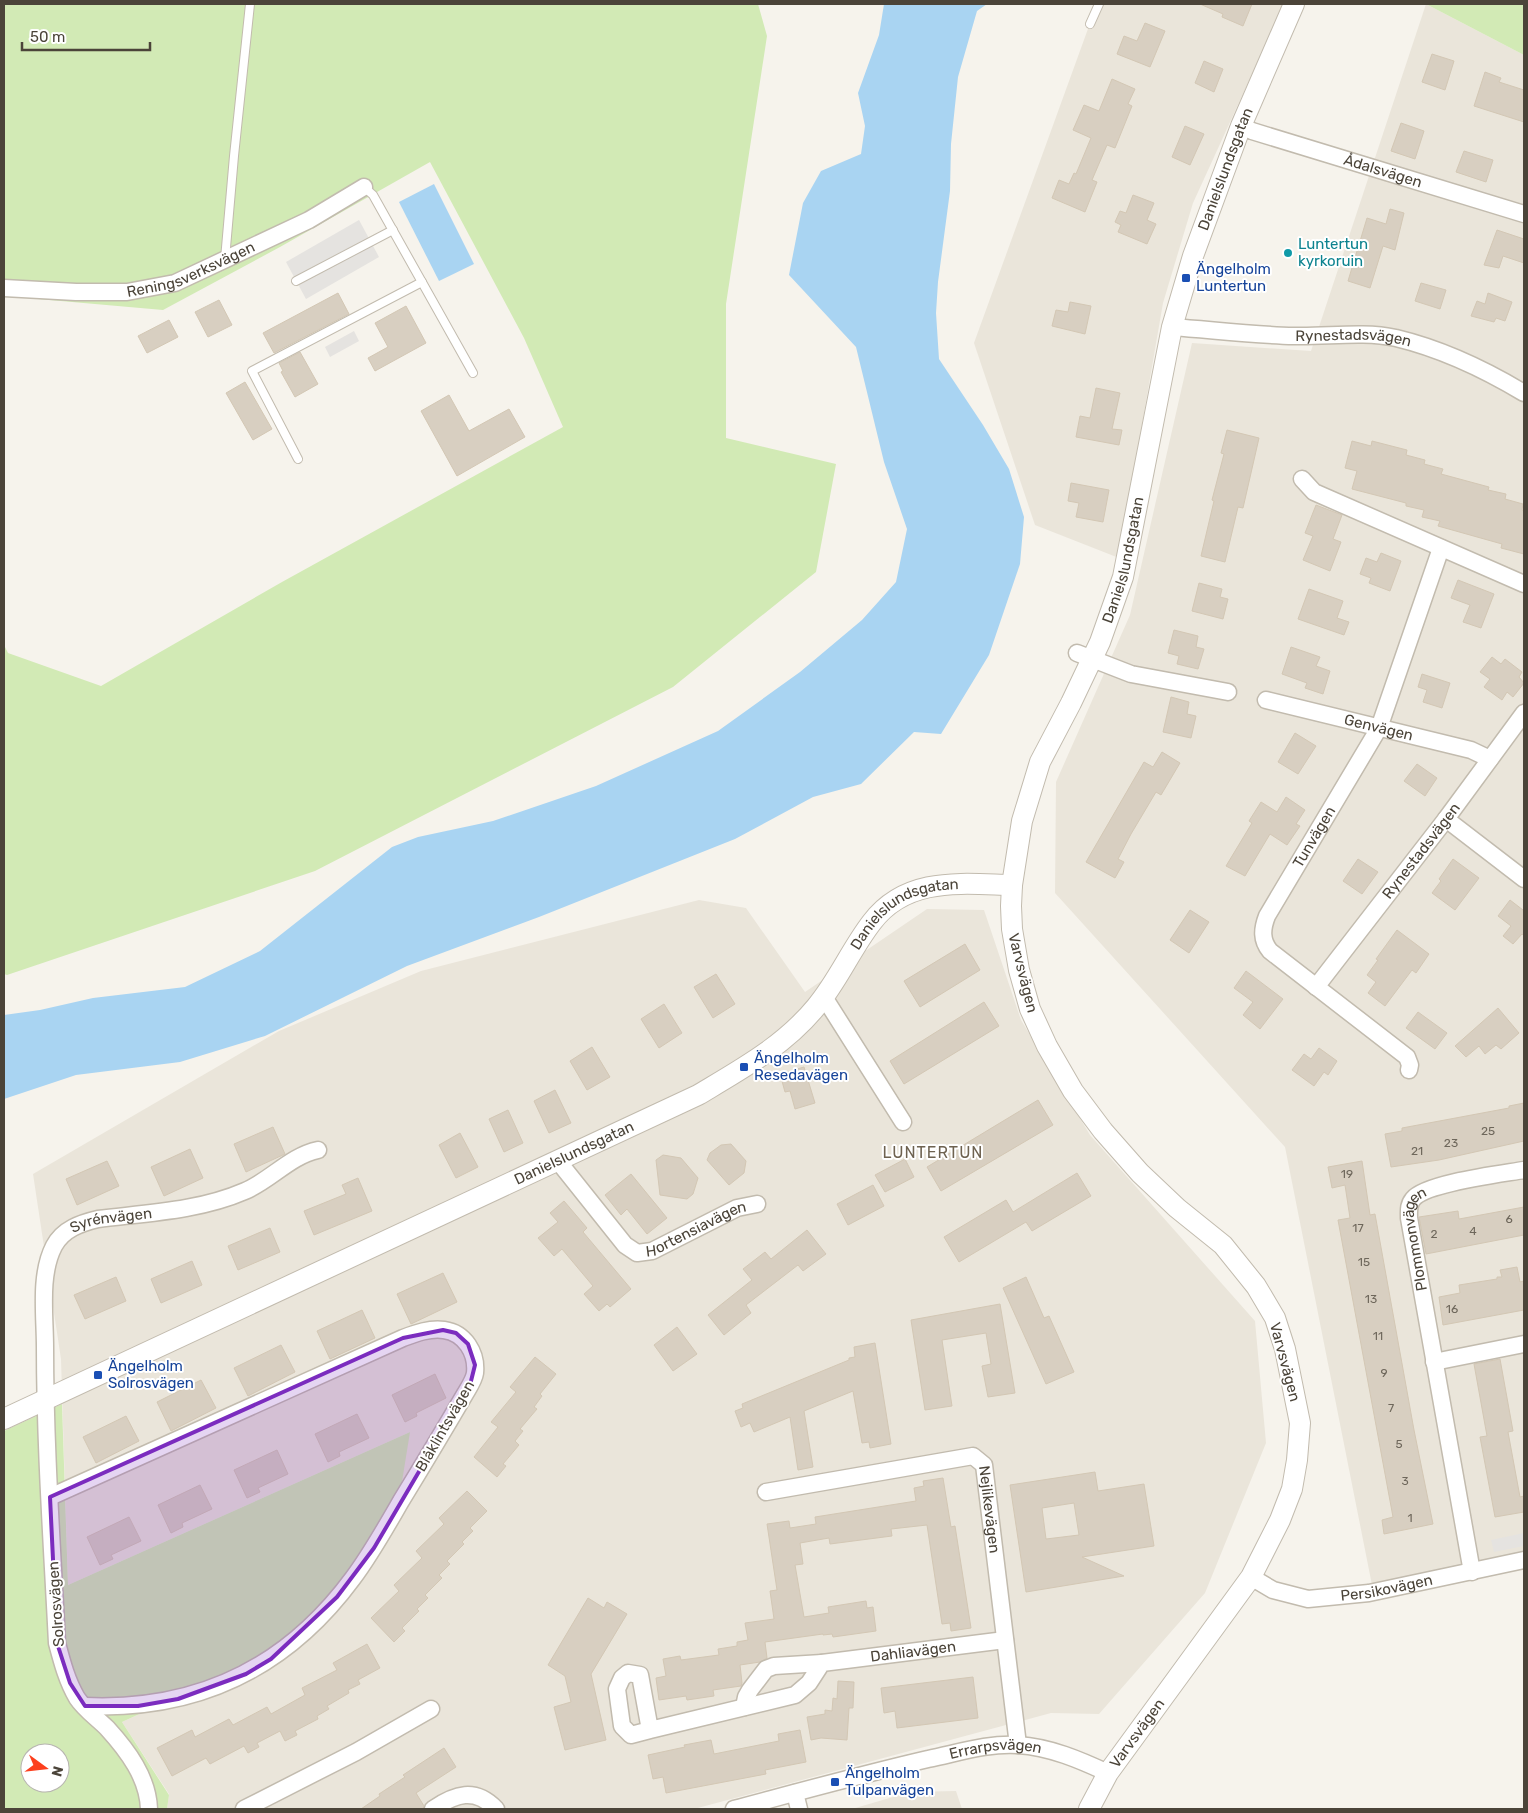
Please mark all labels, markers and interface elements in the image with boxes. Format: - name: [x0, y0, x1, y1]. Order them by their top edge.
- scale bar: [22, 20, 150, 52]
- text: 50 m: [30, 28, 65, 46]
- street label: Danielslundsgatan: [1194, 105, 1257, 233]
- street label: Ådalsvägen: [1342, 151, 1424, 191]
- place label: Luntertun kyrkoruin: [1298, 235, 1368, 270]
- street label: Reningsverksvägen: [125, 238, 258, 301]
- marker: Luntertun kyrkoruin: [1282, 247, 1294, 259]
- place label: Ängelholm Luntertun: [1196, 260, 1271, 295]
- marker: Ängelholm Luntertun: [1180, 272, 1192, 284]
- street label: Rynestadsvägen: [1295, 326, 1414, 351]
- street label: Danielslundsgatan: [1098, 495, 1148, 626]
- street label: Genvägen: [1342, 710, 1415, 745]
- street label: Rynestadsvägen: [1378, 799, 1464, 903]
- street label: Tunvägen: [1289, 803, 1339, 871]
- street label: Danielslundsgatan: [847, 875, 959, 953]
- street label: Varvsvägen: [1004, 931, 1042, 1015]
- place label: Ängelholm Resedavägen: [754, 1049, 848, 1084]
- marker: Ängelholm Resedavägen: [738, 1061, 750, 1073]
- street label: Danielslundsgatan: [511, 1117, 637, 1189]
- house number: 25: [1481, 1124, 1495, 1138]
- house number: 23: [1444, 1136, 1458, 1150]
- district label: LUNTERTUN: [883, 1143, 983, 1162]
- house number: 21: [1411, 1144, 1423, 1158]
- house number: 19: [1341, 1167, 1353, 1181]
- street label: Plommonvägen: [1400, 1183, 1431, 1292]
- street label: Hortensiavägen: [645, 1197, 748, 1261]
- street label: Syrénvägen: [67, 1204, 153, 1237]
- house number: 6: [1505, 1212, 1513, 1226]
- house number: 17: [1352, 1221, 1364, 1235]
- house number: 4: [1469, 1224, 1477, 1238]
- house number: 2: [1430, 1227, 1438, 1241]
- house number: 15: [1358, 1255, 1370, 1269]
- house number: 13: [1365, 1292, 1377, 1306]
- house number: 16: [1446, 1302, 1458, 1316]
- street label: Varvsvägen: [1266, 1320, 1304, 1404]
- house number: 11: [1373, 1329, 1383, 1343]
- place label: Ängelholm Solrosvägen: [108, 1357, 194, 1392]
- house number: 9: [1380, 1366, 1388, 1380]
- marker: Ängelholm Solrosvägen: [92, 1369, 104, 1381]
- street label: Blåklintsvägen: [412, 1377, 478, 1475]
- house number: 7: [1388, 1401, 1394, 1415]
- house number: 5: [1395, 1437, 1403, 1451]
- street label: Nejlikevägen: [975, 1464, 1004, 1554]
- house number: 3: [1401, 1474, 1409, 1488]
- house number: 1: [1407, 1511, 1413, 1525]
- street label: Solrosvägen: [44, 1561, 68, 1647]
- street label: Persikovägen: [1340, 1571, 1434, 1605]
- street label: Dahliavägen: [869, 1637, 957, 1666]
- street label: Varvsvägen: [1106, 1695, 1168, 1771]
- street label: Errarpsvägen: [947, 1736, 1043, 1763]
- north arrow: [20, 1743, 70, 1793]
- text: N: [48, 1764, 67, 1778]
- place label: Ängelholm Tulpanvägen: [845, 1764, 934, 1799]
- marker: Ängelholm Tulpanvägen: [829, 1776, 841, 1788]

